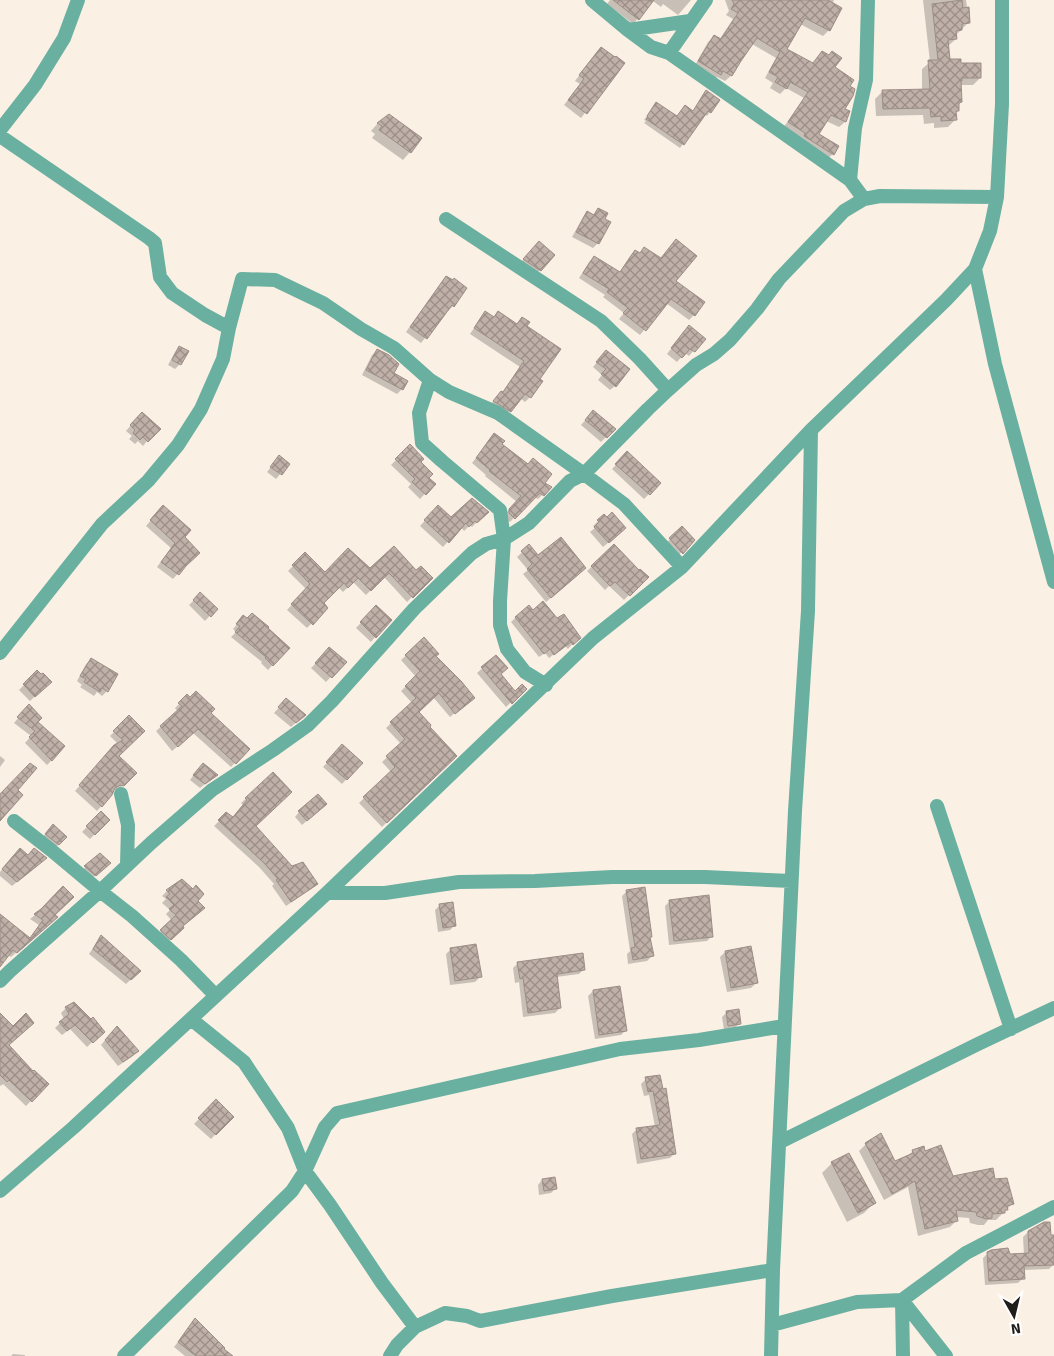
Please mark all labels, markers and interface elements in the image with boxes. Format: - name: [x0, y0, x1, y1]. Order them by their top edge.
- north arrow: [989, 1291, 1039, 1341]
- text: N: [1010, 1319, 1022, 1337]

